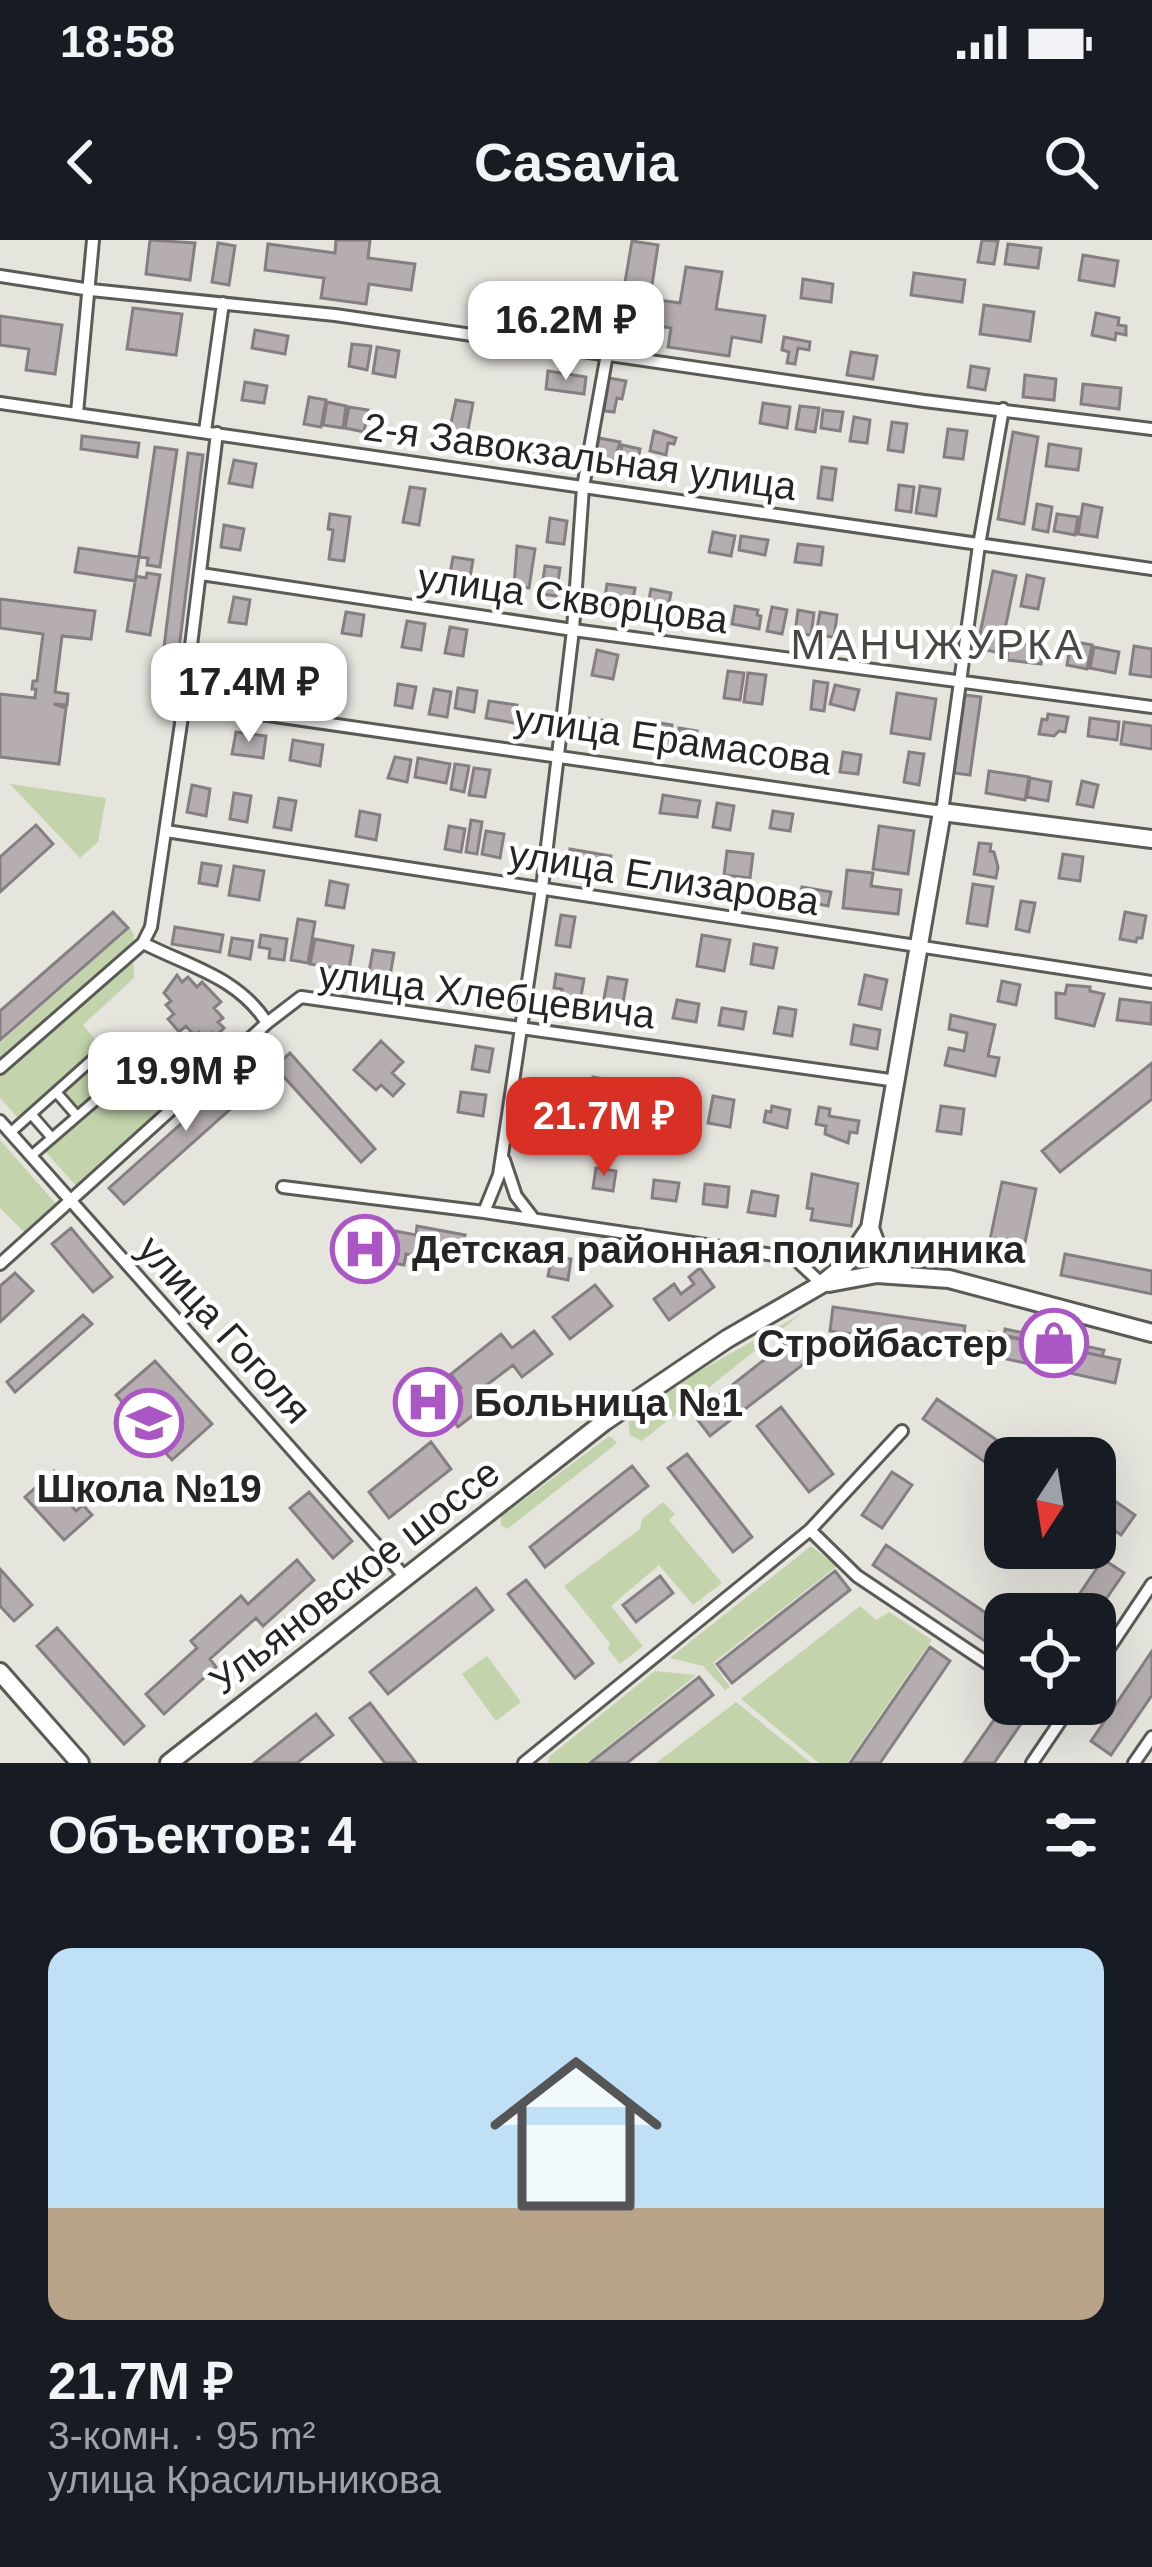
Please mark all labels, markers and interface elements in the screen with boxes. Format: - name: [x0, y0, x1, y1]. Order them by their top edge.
- text: 18:58: [60, 16, 175, 67]
- icon: back: [48, 129, 114, 195]
- icon: search: [1038, 129, 1104, 195]
- text: Casavia: [474, 132, 678, 192]
- pin: 16.2M ₽: [455, 281, 677, 383]
- text: 16.2M ₽: [495, 298, 637, 341]
- street label: 2-я Завокзальная улица: [361, 405, 799, 508]
- street label: улица Скворцова: [415, 555, 731, 642]
- district label: МАНЧЖУРКА: [790, 621, 1086, 668]
- pin: 17.4M ₽: [138, 643, 360, 745]
- text: 17.4M ₽: [178, 660, 320, 703]
- street label: улица Ерамасова: [512, 696, 834, 783]
- street label: улица Елизарова: [506, 832, 822, 923]
- street label: улица Хлебцевича: [316, 953, 658, 1037]
- pin: 19.9M ₽: [75, 1032, 297, 1134]
- text: 19.9M ₽: [115, 1049, 257, 1092]
- pin: 21.7M ₽: [493, 1077, 715, 1179]
- text: 21.7M ₽: [533, 1094, 675, 1137]
- hospital icon: Детская районная поликлиника: [330, 1214, 400, 1284]
- street label: улица Гоголя: [130, 1227, 320, 1432]
- place label: Детская районная поликлиника: [412, 1228, 1025, 1271]
- shop icon: Стройбастер: [1019, 1308, 1089, 1378]
- place label: Стройбастер: [757, 1322, 1008, 1365]
- hospital icon: Больница №1: [393, 1367, 463, 1437]
- place label: Больница №1: [474, 1381, 743, 1424]
- school or university icon: Школа №19: [114, 1388, 184, 1458]
- north arrow: [984, 1437, 1116, 1569]
- map controls: [984, 1437, 1116, 1725]
- street label: Ульяновское шоссе: [201, 1450, 507, 1703]
- place label: Школа №19: [36, 1467, 262, 1510]
- button: locate: [984, 1593, 1116, 1725]
- icon: filters: [1038, 1802, 1104, 1868]
- text: Объектов: 4: [48, 1807, 356, 1864]
- icon: home: [468, 2026, 684, 2242]
- text: 21.7M ₽: [48, 2353, 234, 2410]
- text: 3-комн. · 95 m²: [48, 2414, 315, 2457]
- text: улица Красильникова: [48, 2458, 441, 2501]

